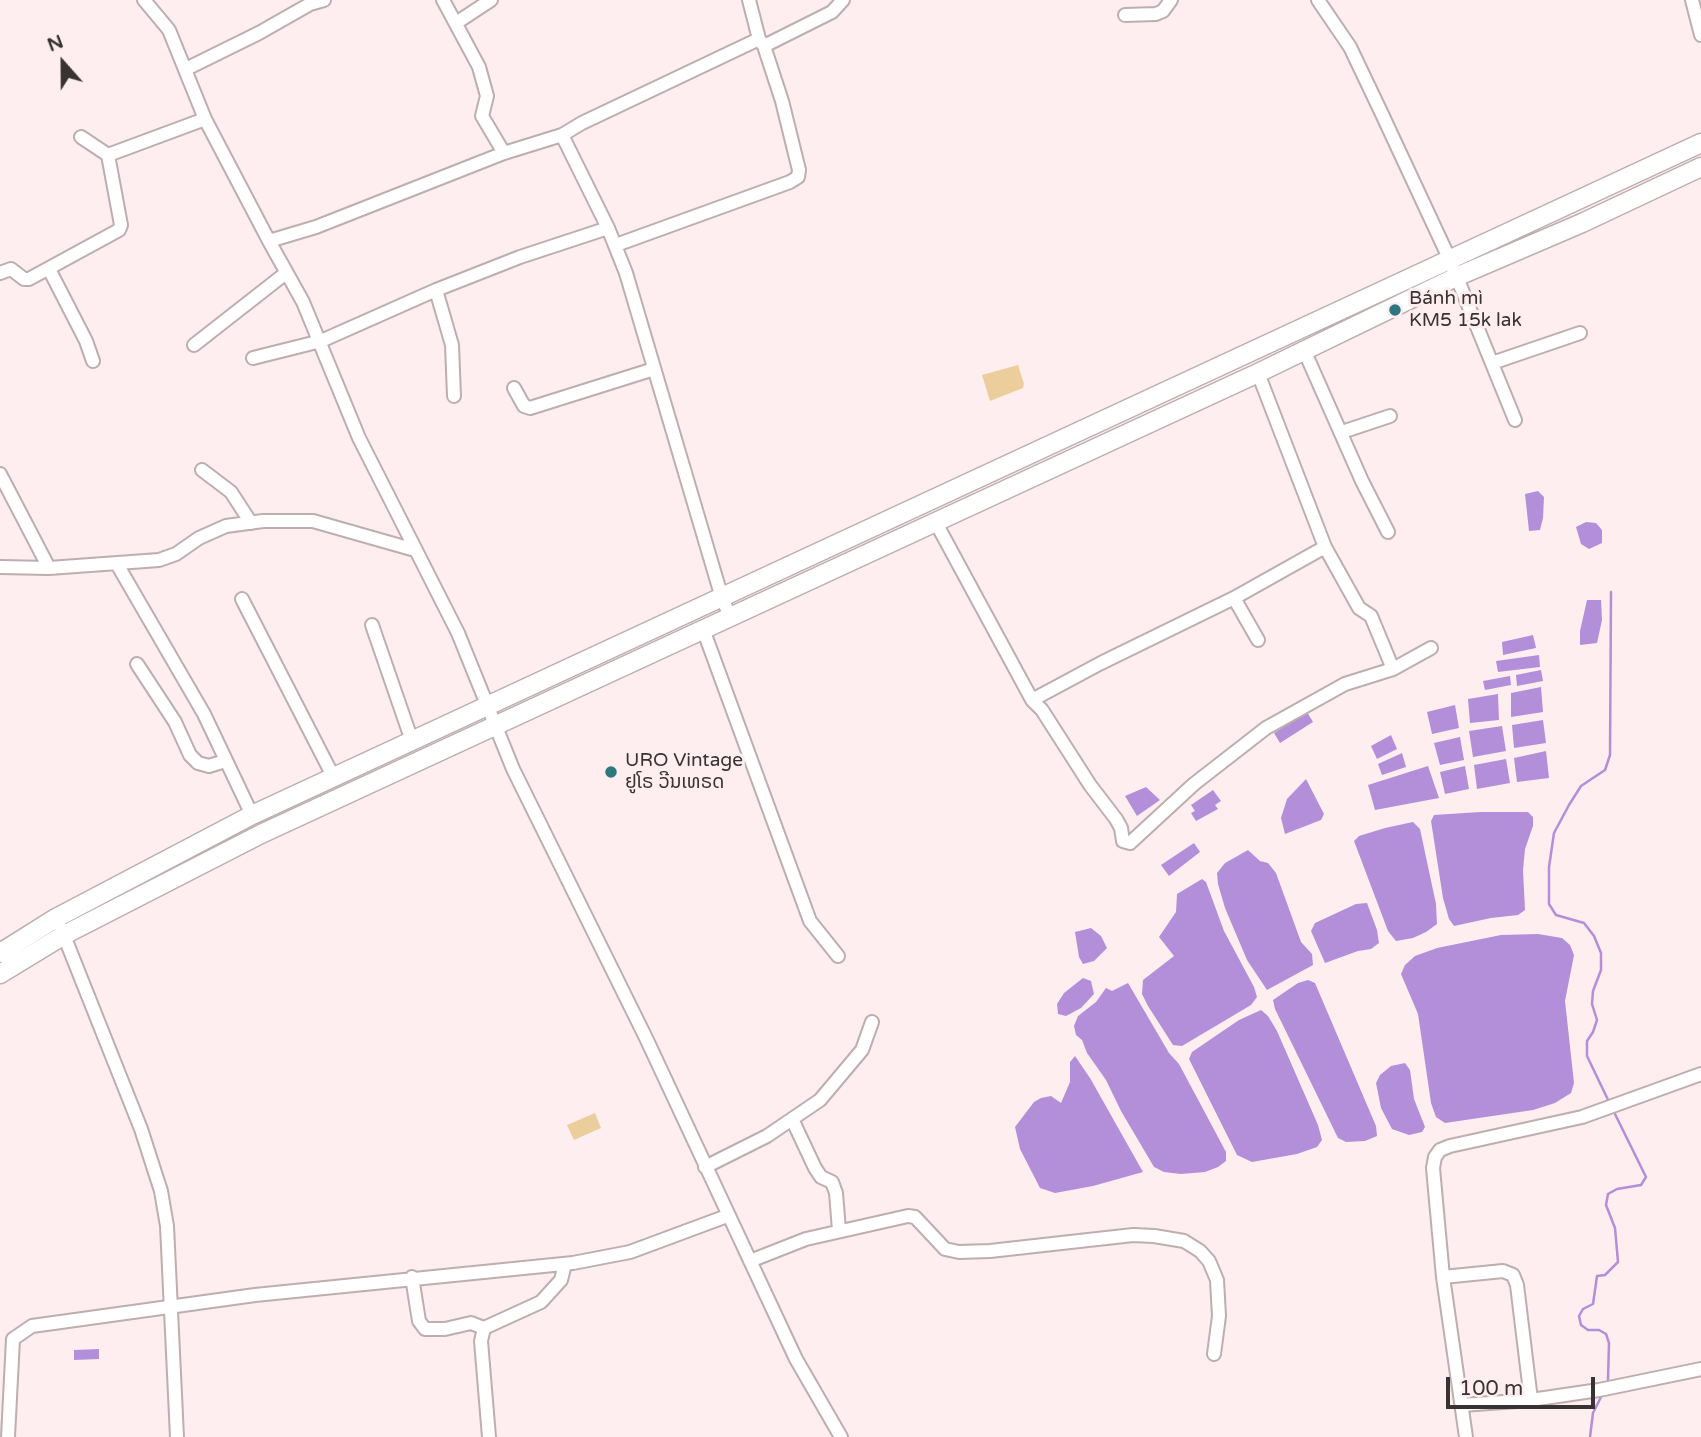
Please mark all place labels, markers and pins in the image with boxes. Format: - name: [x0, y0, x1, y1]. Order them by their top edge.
- place label: Bánh mì KM5 15k lak: [1409, 288, 1522, 332]
- marker: Bánh mì KM5 15k lak: [1387, 302, 1403, 318]
- place label: URO Vintage ຢູໂຣ ວີນເທຣດ: [625, 750, 743, 794]
- marker: URO Vintage ຢູໂຣ ວີນເທຣດ: [603, 764, 619, 780]

